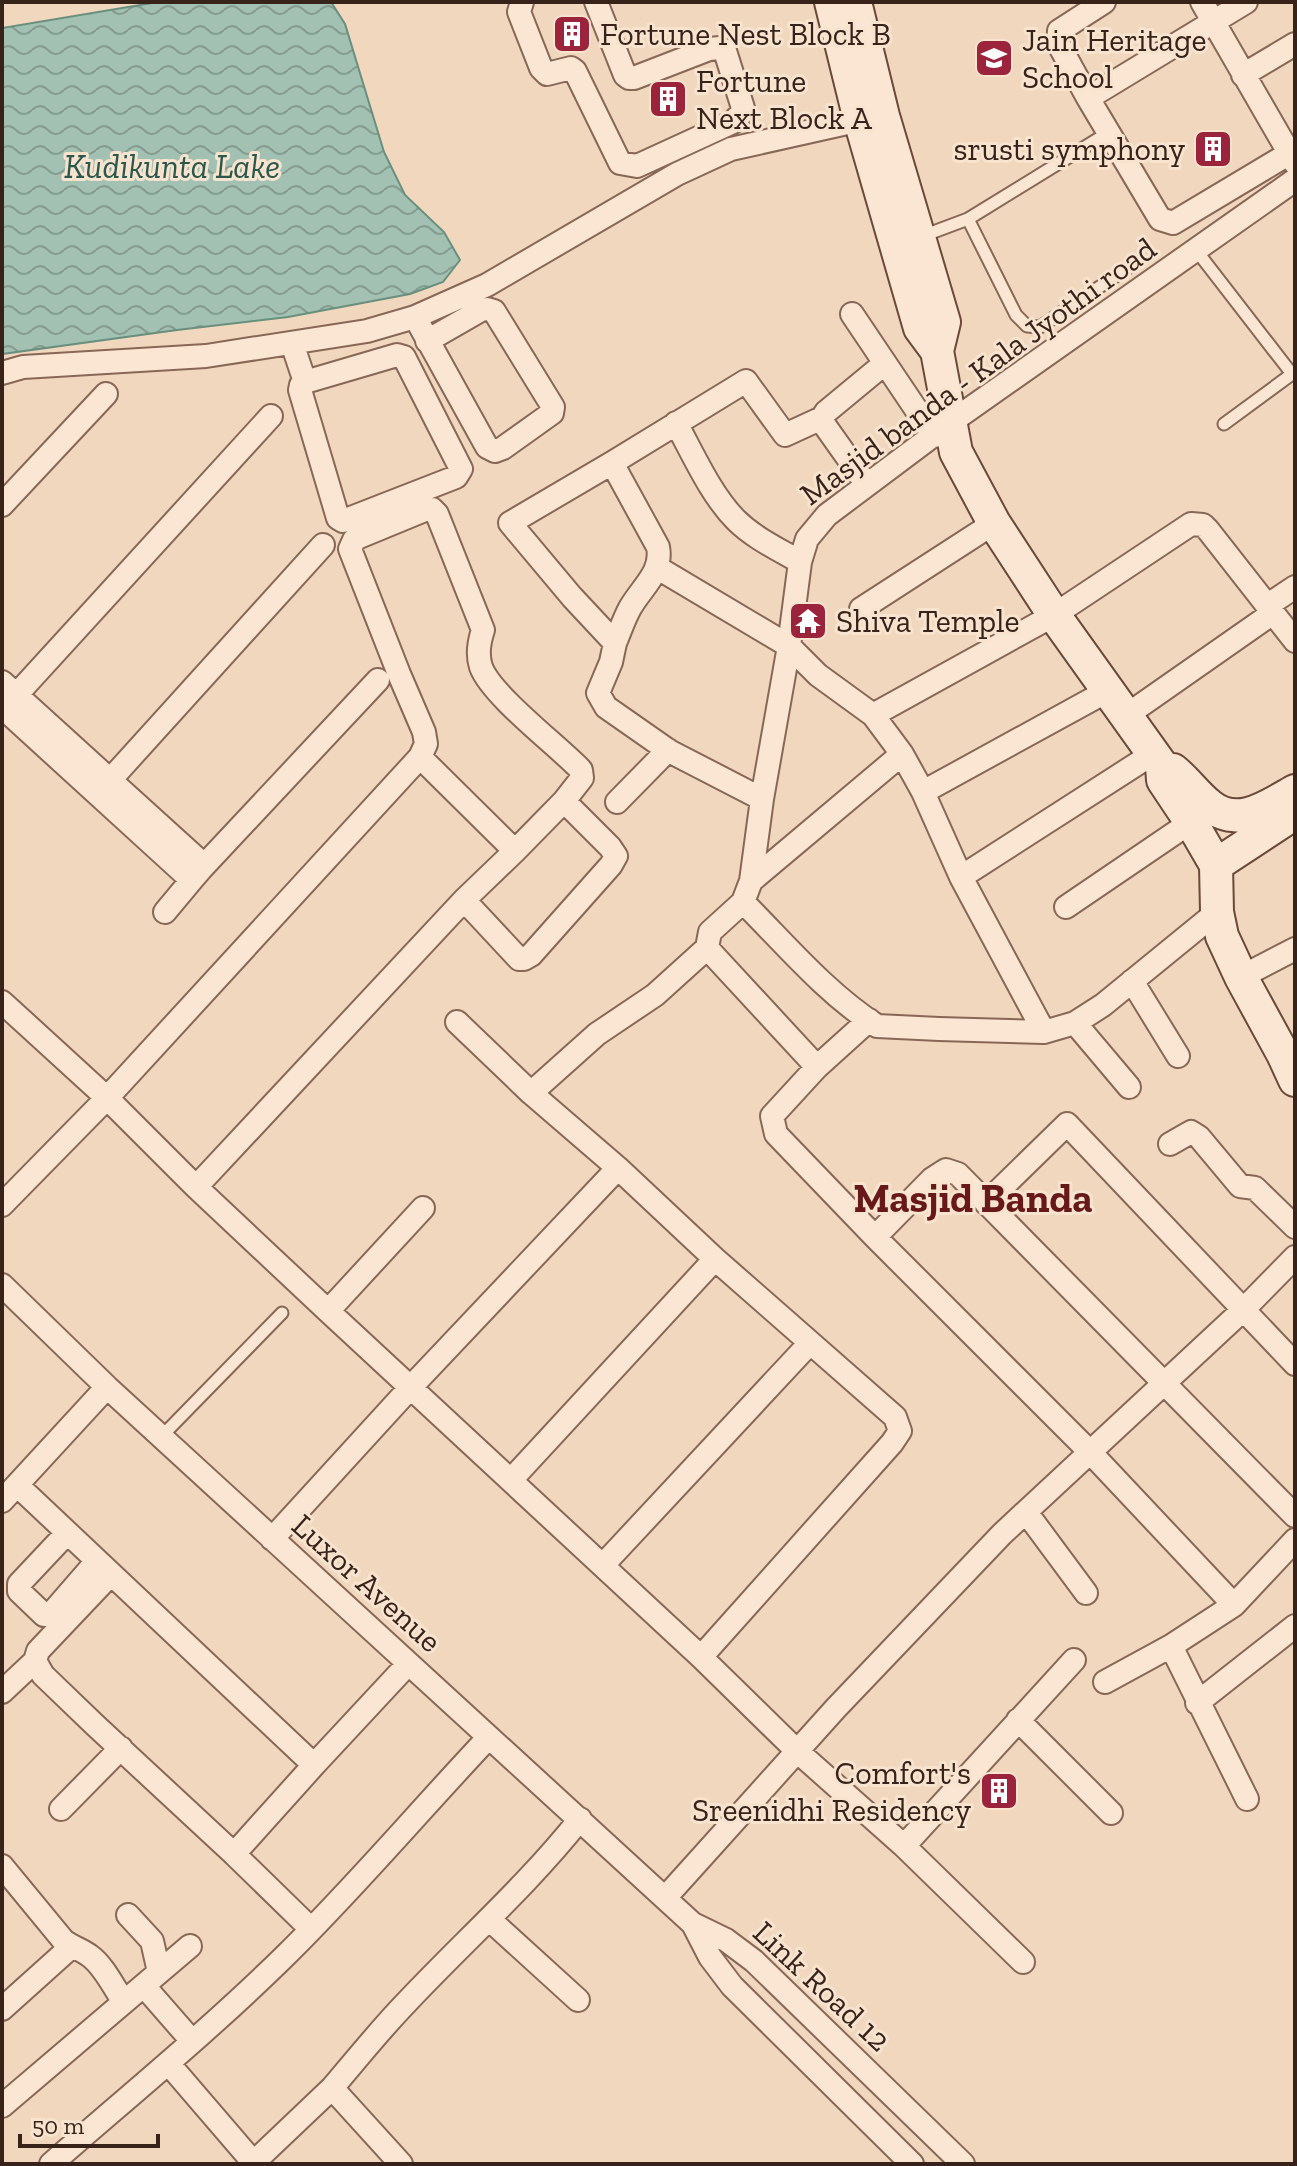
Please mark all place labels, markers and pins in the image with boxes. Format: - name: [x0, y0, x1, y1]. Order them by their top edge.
- building icon: Fortune Nest Block B: [551, 13, 593, 55]
- place label: Fortune Nest Block B: [600, 15, 891, 53]
- place label: Jain Heritage School: [1022, 21, 1207, 96]
- school or university icon: Jain Heritage School: [973, 37, 1015, 79]
- place label: Fortune Next Block A: [696, 62, 872, 137]
- building icon: Fortune Next Block A: [647, 78, 689, 120]
- building icon: srusti symphony: [1192, 128, 1234, 170]
- place label: srusti symphony: [954, 130, 1186, 168]
- temple icon: Shiva Temple: [787, 600, 829, 642]
- place label: Shiva Temple: [836, 602, 1020, 640]
- place label: Comfort's Sreenidhi Residency: [692, 1754, 972, 1829]
- building icon: Comfort's Sreenidhi Residency: [978, 1770, 1020, 1812]

